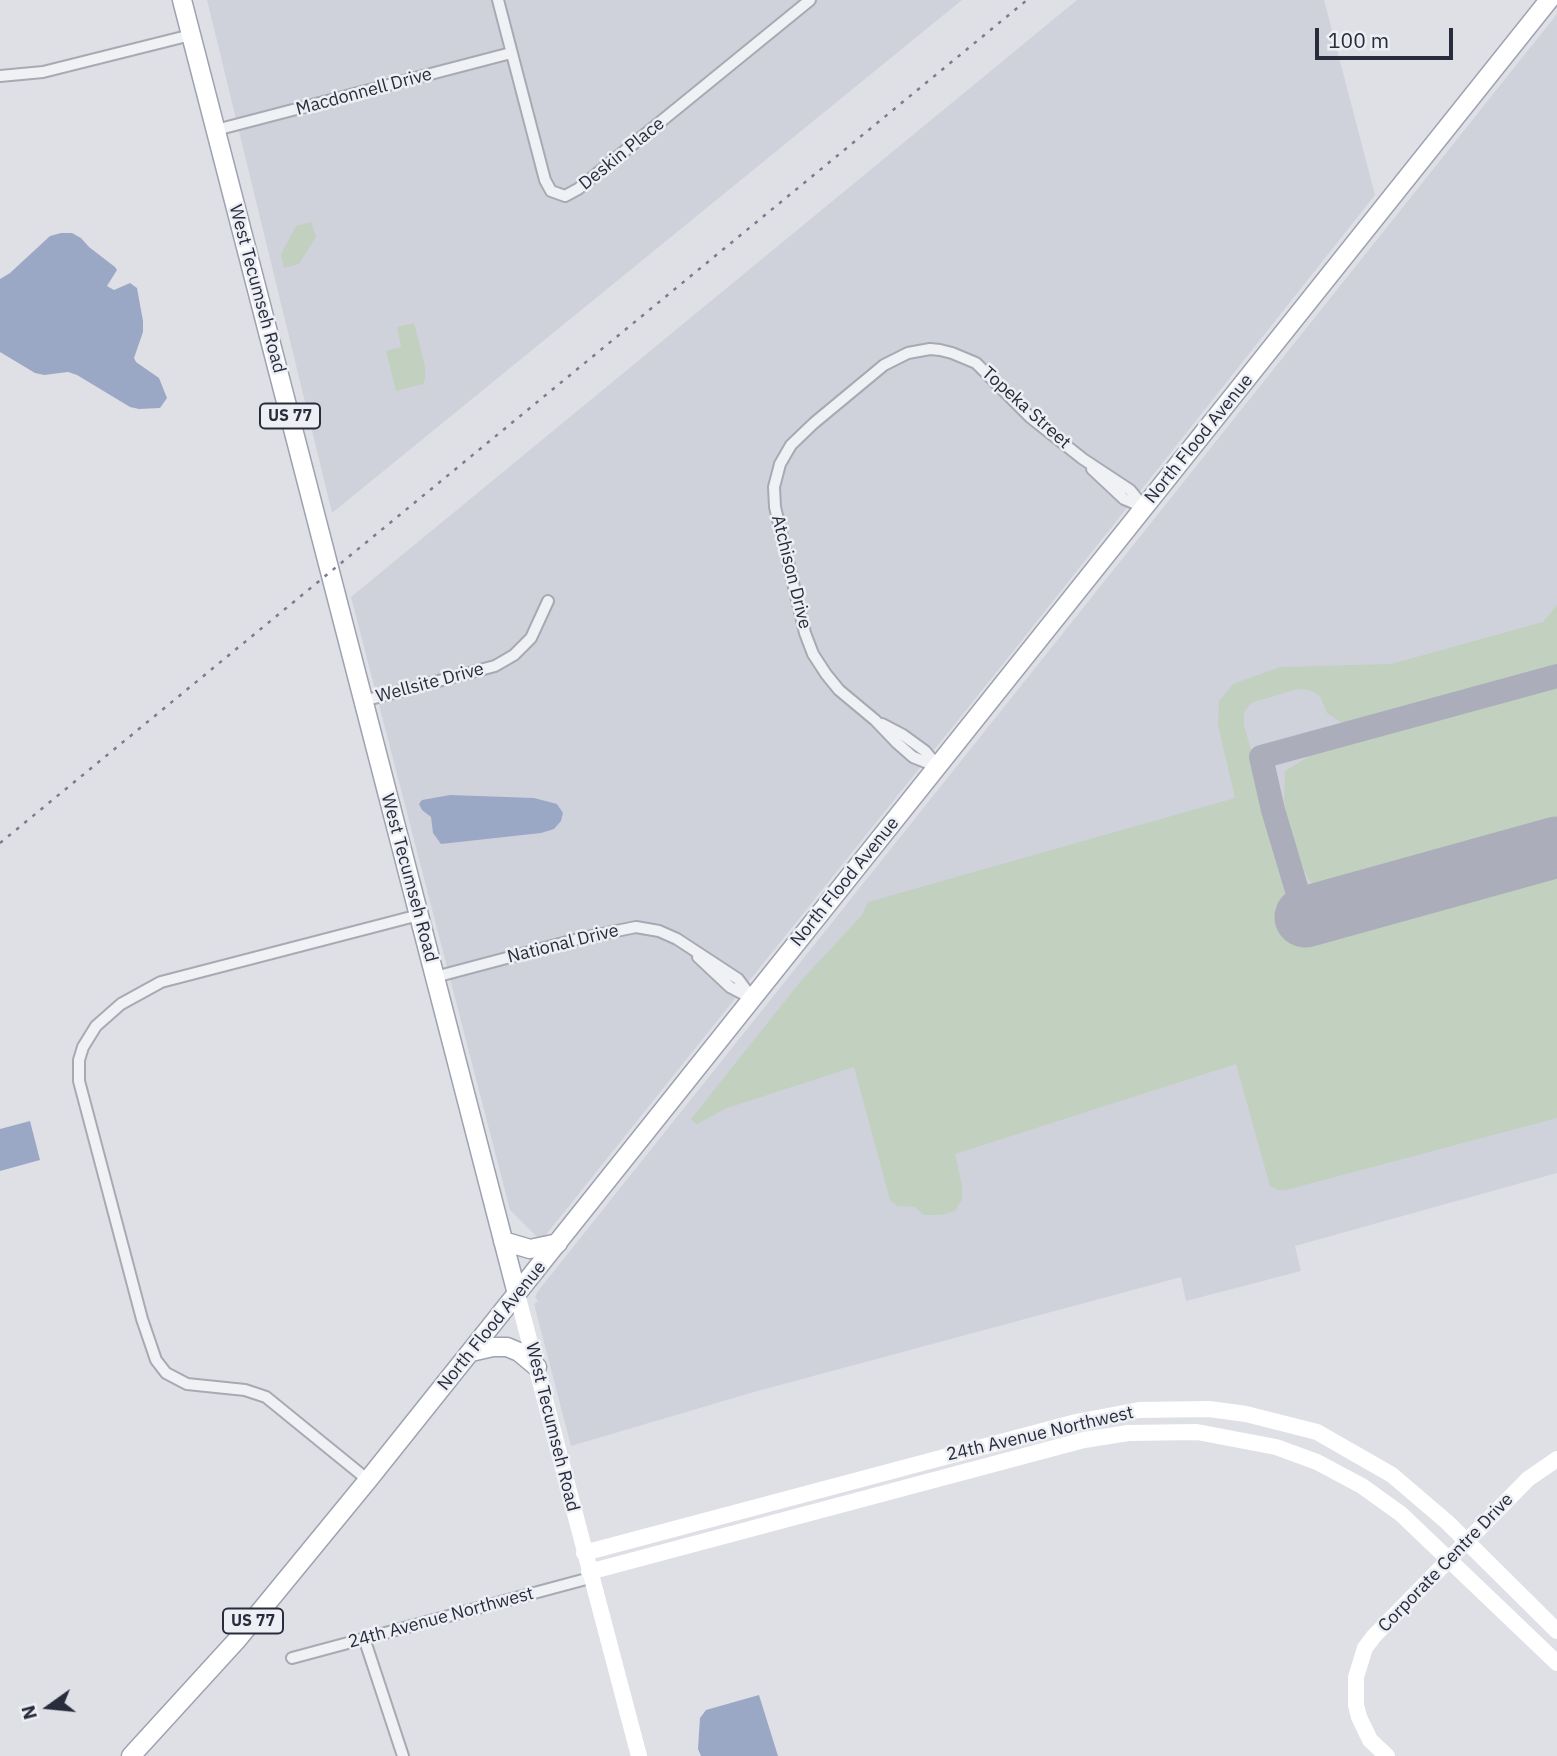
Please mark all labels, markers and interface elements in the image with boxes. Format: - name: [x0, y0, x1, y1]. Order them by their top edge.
- scale bar: [1319, 14, 1457, 58]
- text: 100 m: [1328, 26, 1389, 54]
- street label: Macdonnell Drive: [294, 63, 434, 121]
- street label: Deskin Place: [575, 113, 669, 195]
- street label: West Tecumseh Road: [224, 202, 290, 376]
- street label: Topeka Street: [977, 362, 1075, 454]
- street label: North Flood Avenue: [1140, 370, 1258, 508]
- road number: US 77: [260, 404, 320, 428]
- street label: Atchison Drive: [766, 513, 816, 631]
- street label: Wellsite Drive: [374, 658, 486, 708]
- street label: West Tecumseh Road: [376, 791, 442, 965]
- street label: North Flood Avenue: [786, 813, 904, 951]
- street label: National Drive: [505, 920, 621, 968]
- street label: North Flood Avenue: [433, 1257, 551, 1395]
- street label: West Tecumseh Road: [521, 1340, 583, 1514]
- street label: 24th Avenue Northwest: [944, 1402, 1136, 1466]
- street label: Corporate Centre Drive: [1374, 1489, 1518, 1637]
- street label: 24th Avenue Northwest: [346, 1583, 536, 1653]
- road number: US 77: [223, 1609, 283, 1634]
- north arrow: [14, 1672, 84, 1742]
- text: N: [15, 1703, 42, 1722]

